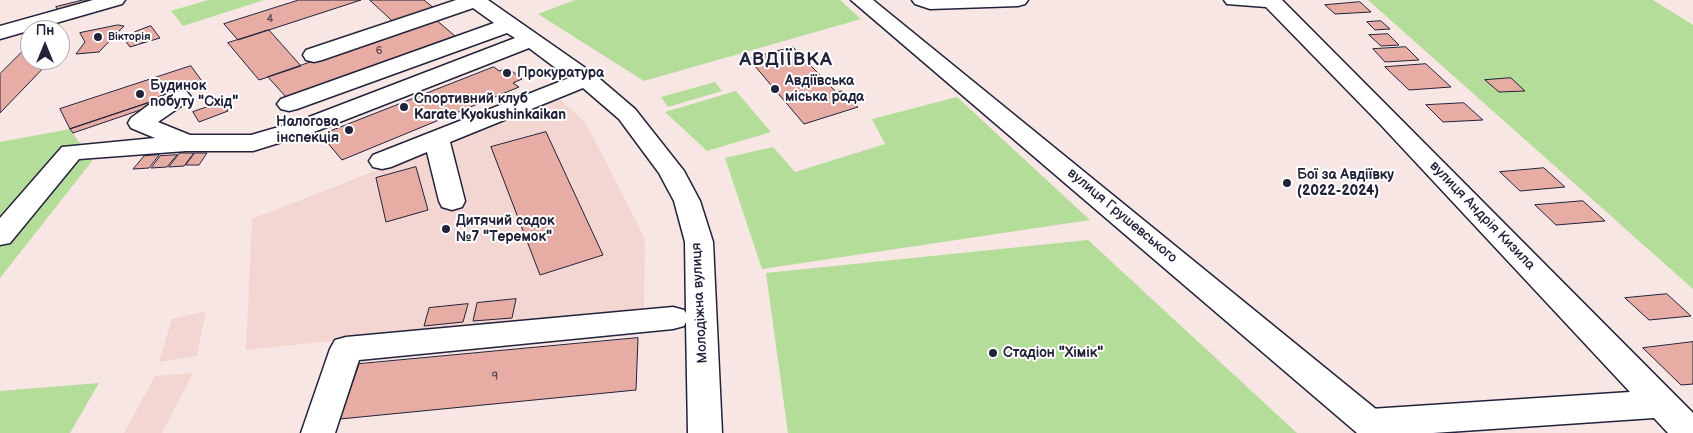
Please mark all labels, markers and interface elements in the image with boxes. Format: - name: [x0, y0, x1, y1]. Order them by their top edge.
- house number: 4: [267, 12, 273, 26]
- north arrow: [20, 20, 70, 70]
- text: Пн: [36, 22, 54, 39]
- place label: Вікторія: [108, 30, 150, 44]
- marker: Вікторія: [92, 31, 104, 43]
- house number: 6: [376, 44, 382, 58]
- district label: АВДІЇВКА: [738, 49, 834, 71]
- place label: Прокуратура: [517, 65, 604, 81]
- marker: Прокуратура: [501, 67, 513, 79]
- place label: Авдіївська міська рада: [785, 73, 864, 105]
- place label: Будинок побуту "Схід": [150, 78, 238, 110]
- marker: Авдіївська міська рада: [769, 83, 781, 95]
- marker: Будинок побуту "Схід": [134, 88, 146, 100]
- place label: Спортивний клуб Karate Kyokushinkaikan: [414, 91, 566, 124]
- marker: Спортивний клуб Karate Kyokushinkaikan: [398, 101, 410, 113]
- place label: Налогова інспекція: [276, 114, 339, 146]
- marker: Налогова інспекція: [343, 124, 355, 136]
- street label: вулиця Андрія Кизила: [1426, 158, 1538, 274]
- street label: вулиця Грушевського: [1064, 165, 1180, 267]
- place label: Бої за Авдіївку (2022-2024): [1297, 167, 1394, 200]
- marker: Бої за Авдіївку (2022-2024): [1281, 177, 1293, 189]
- place label: Дитячий садок №7 "Теремок": [456, 213, 554, 246]
- marker: Дитячий садок №7 "Теремок": [440, 223, 452, 235]
- street label: Молодіжна вулиця: [688, 242, 712, 364]
- place label: Стадіон "Хімік": [1003, 345, 1103, 361]
- marker: Стадіон "Хімік": [987, 347, 999, 359]
- house number: 9: [492, 370, 498, 384]

